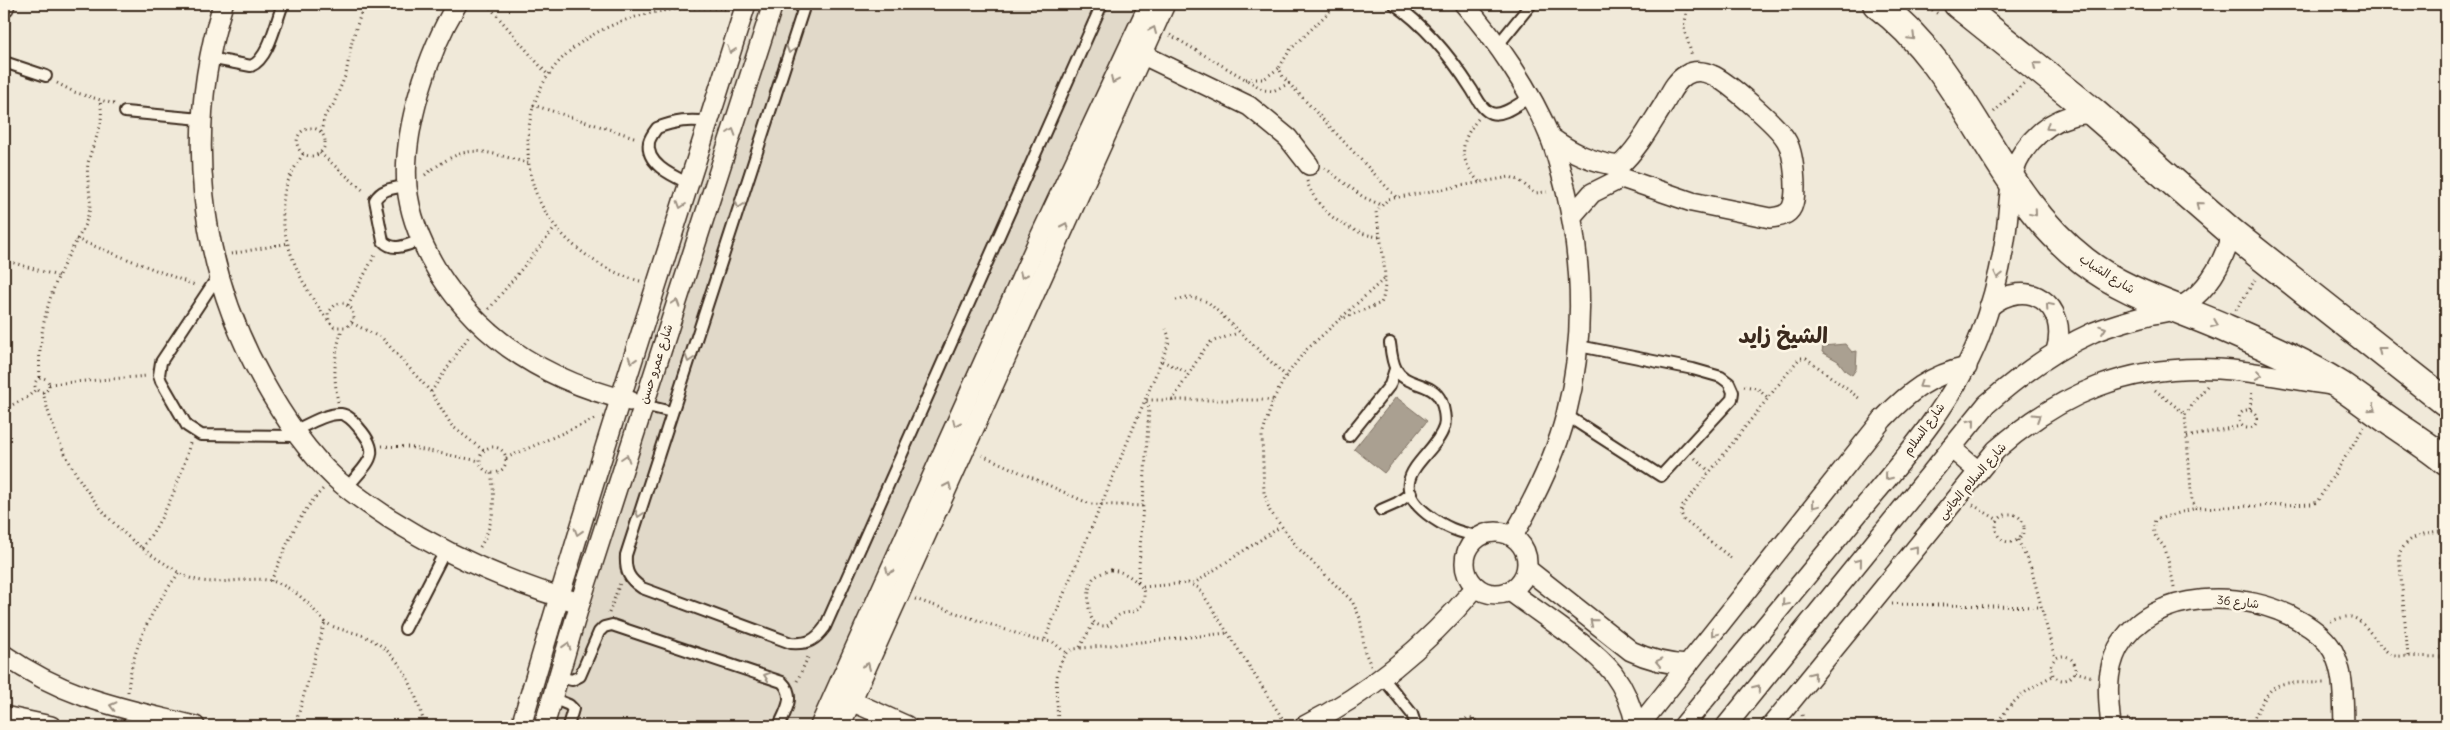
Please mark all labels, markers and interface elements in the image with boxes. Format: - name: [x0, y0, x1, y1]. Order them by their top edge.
- one-way arrow: [1147, 26, 1158, 35]
- one-way arrow: [1906, 31, 1915, 40]
- one-way arrow: [785, 45, 795, 54]
- one-way arrow: [727, 46, 737, 54]
- one-way arrow: [2033, 63, 2042, 71]
- one-way arrow: [1110, 75, 1121, 84]
- one-way arrow: [2045, 121, 2054, 131]
- one-way arrow: [726, 128, 736, 136]
- one-way arrow: [677, 200, 687, 209]
- one-way arrow: [735, 200, 745, 208]
- one-way arrow: [2196, 202, 2205, 211]
- one-way arrow: [2028, 207, 2037, 216]
- one-way arrow: [1059, 222, 1070, 231]
- street label: شارع الشباب: [2076, 251, 2138, 298]
- one-way arrow: [1019, 270, 1029, 279]
- one-way arrow: [1993, 271, 2004, 280]
- one-way arrow: [671, 299, 681, 308]
- one-way arrow: [2045, 303, 2054, 312]
- one-way arrow: [2210, 318, 2218, 328]
- district label: الشيخ زايد: [1738, 321, 1828, 350]
- street label: شارع عمرو حسن: [636, 322, 677, 406]
- one-way arrow: [2099, 325, 2107, 335]
- one-way arrow: [2377, 347, 2386, 356]
- one-way arrow: [627, 355, 637, 363]
- one-way arrow: [685, 355, 695, 363]
- one-way arrow: [2255, 369, 2263, 380]
- one-way arrow: [1919, 378, 1928, 388]
- street label: شارع السلام: [1900, 400, 1949, 459]
- one-way arrow: [2367, 402, 2377, 411]
- one-way arrow: [2031, 414, 2040, 424]
- one-way arrow: [951, 418, 962, 427]
- one-way arrow: [1967, 419, 1975, 428]
- street label: شارع السلام الجانبى: [1934, 439, 2011, 523]
- one-way arrow: [621, 454, 631, 462]
- one-way arrow: [1886, 471, 1894, 480]
- one-way arrow: [942, 482, 953, 491]
- one-way arrow: [1812, 499, 1820, 508]
- one-way arrow: [635, 509, 645, 518]
- one-way arrow: [574, 527, 584, 535]
- one-way arrow: [1910, 545, 1919, 554]
- one-way arrow: [1854, 559, 1862, 568]
- one-way arrow: [885, 566, 896, 575]
- street label: شارع 36: [2216, 592, 2260, 613]
- one-way arrow: [1782, 597, 1791, 606]
- one-way arrow: [1589, 618, 1598, 627]
- one-way arrow: [1711, 627, 1719, 636]
- one-way arrow: [562, 642, 572, 651]
- one-way arrow: [1654, 657, 1663, 668]
- one-way arrow: [861, 662, 872, 671]
- one-way arrow: [763, 672, 771, 682]
- one-way arrow: [1807, 672, 1815, 681]
- one-way arrow: [1751, 685, 1760, 694]
- one-way arrow: [109, 701, 118, 712]

